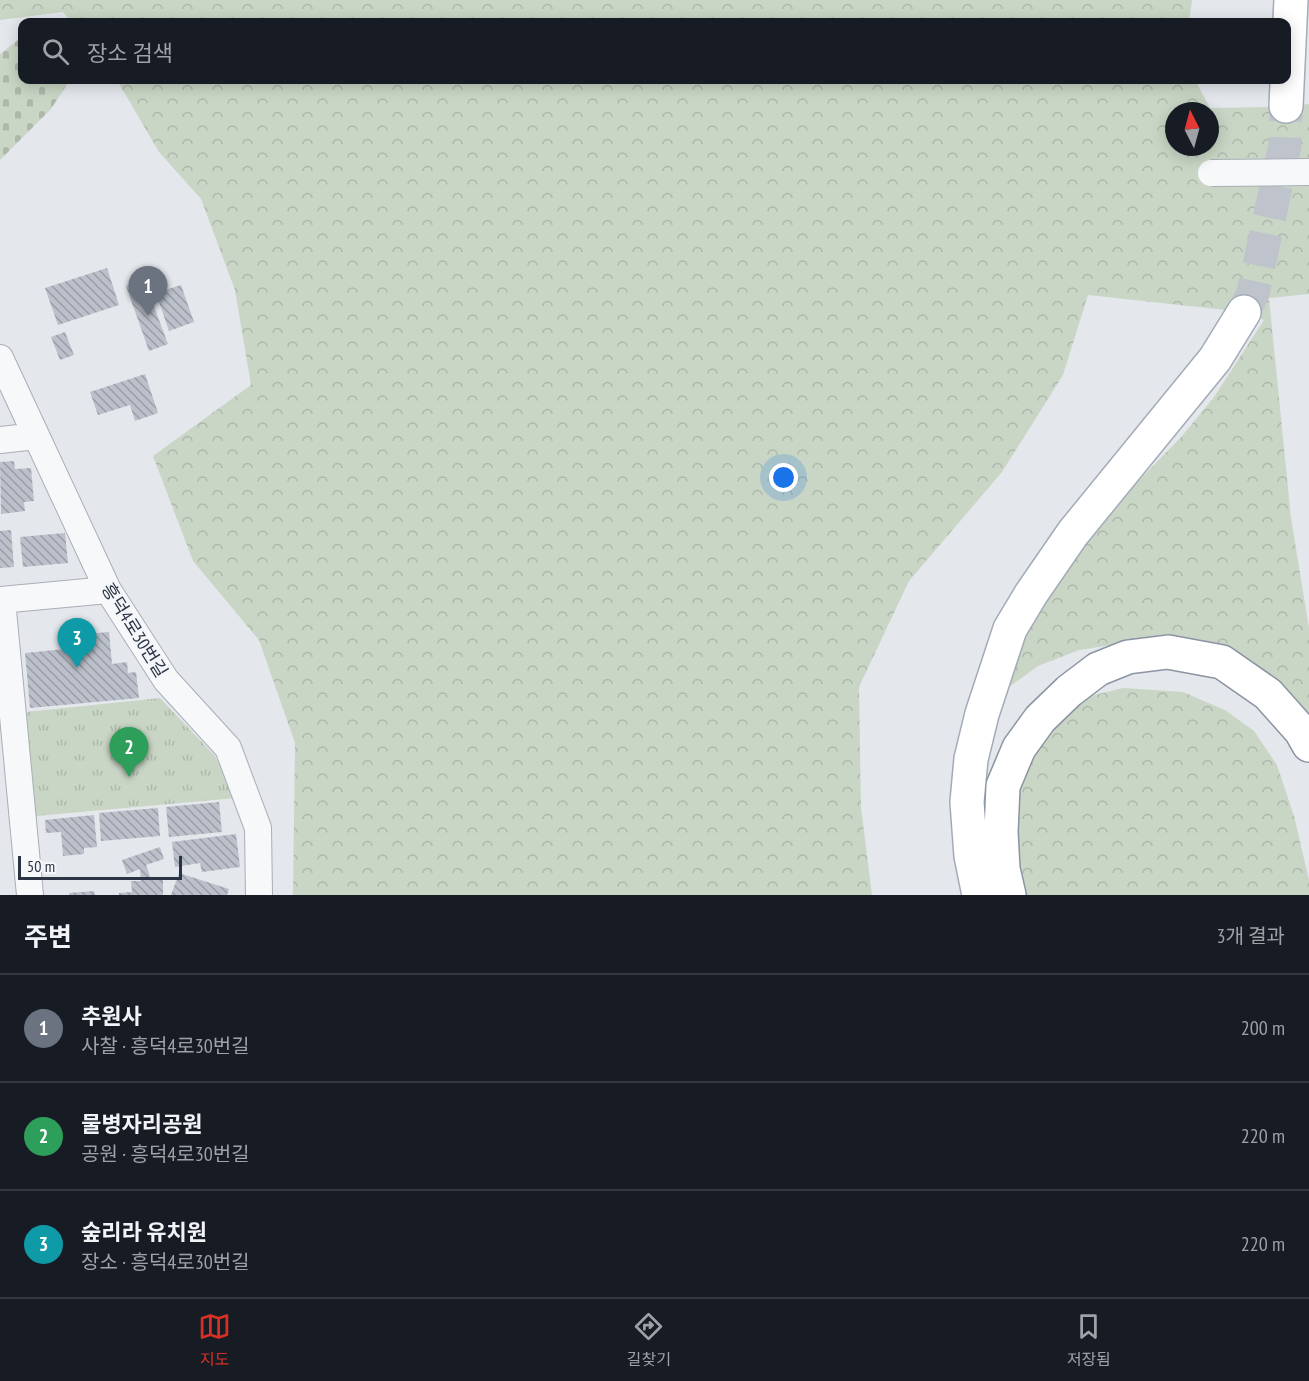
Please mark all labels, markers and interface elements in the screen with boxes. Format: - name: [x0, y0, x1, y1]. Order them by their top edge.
- search box: [18, 18, 1291, 84]
- icon: search: [39, 35, 72, 68]
- text: 장소 검색: [87, 39, 173, 67]
- north arrow: [1165, 102, 1219, 156]
- pin: 1: [128, 266, 168, 316]
- your location: [769, 463, 798, 492]
- street label: 흥덕4로30번길: [97, 578, 173, 682]
- pin: 3: [58, 618, 97, 668]
- pin: 2: [110, 728, 148, 777]
- scale bar: [18, 853, 182, 880]
- text: 50 m: [27, 856, 55, 876]
- text: 주변: [24, 920, 72, 953]
- text: 3개 결과: [1217, 923, 1285, 949]
- text: 추원사: [81, 1002, 142, 1030]
- text: 1: [39, 1015, 48, 1041]
- text: 200 m: [1241, 1015, 1285, 1041]
- text: 사찰 · 흥덕4로30번길: [81, 1033, 250, 1059]
- text: 물병자리공원: [81, 1110, 202, 1138]
- text: 2: [39, 1123, 48, 1149]
- text: 220 m: [1241, 1123, 1285, 1149]
- text: 공원 · 흥덕4로30번길: [81, 1141, 250, 1167]
- text: 숲리라 유치원: [81, 1218, 207, 1246]
- text: 3: [39, 1231, 48, 1257]
- text: 220 m: [1241, 1231, 1285, 1257]
- text: 장소 · 흥덕4로30번길: [81, 1249, 250, 1275]
- tab: 지도: [198, 1310, 231, 1370]
- tab: 길찾기: [627, 1310, 671, 1370]
- tab: 저장됨: [1067, 1310, 1111, 1370]

